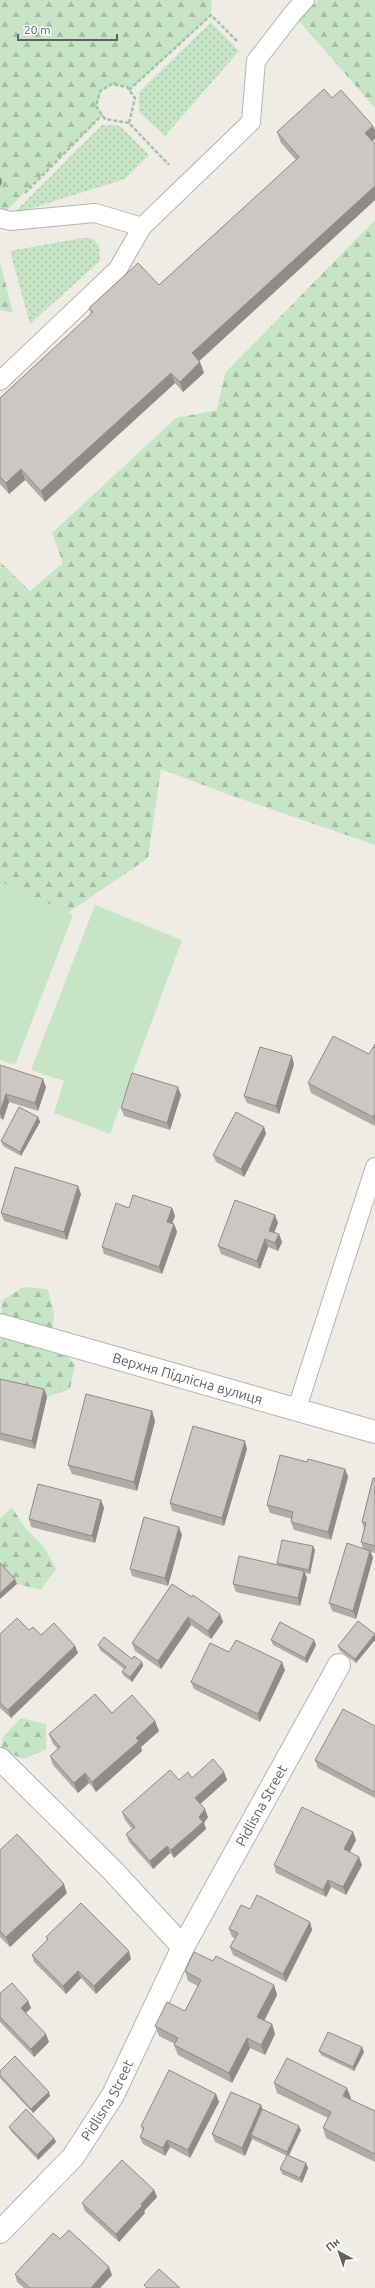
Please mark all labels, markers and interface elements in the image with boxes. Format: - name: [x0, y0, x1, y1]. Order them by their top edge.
- scale bar: [18, 16, 117, 42]
- text: 20 m: [24, 23, 51, 36]
- street label: Верхня Підлісна вулиця: [111, 1349, 264, 1408]
- street label: Pidlisna Street: [232, 1761, 291, 1849]
- street label: Pidlisna Street: [78, 2057, 137, 2144]
- north arrow: [319, 2232, 359, 2272]
- text: Пн: [323, 2235, 342, 2254]

